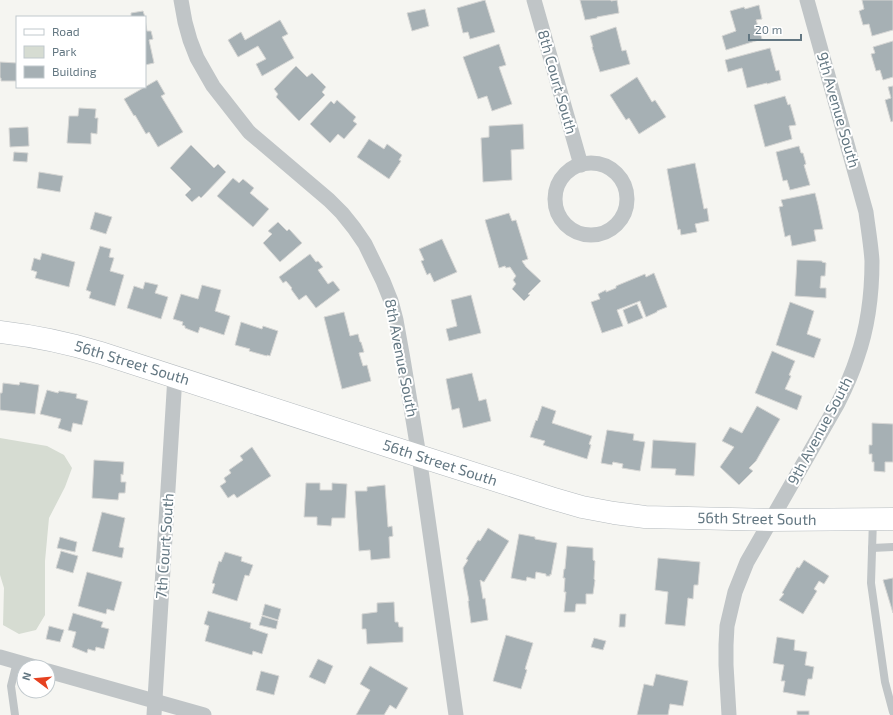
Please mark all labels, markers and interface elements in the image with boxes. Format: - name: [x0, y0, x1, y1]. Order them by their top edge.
- legend: [16, 16, 146, 88]
- scale bar: [749, 16, 801, 42]
- text: 20 m: [755, 22, 782, 36]
- text: Road: [52, 24, 80, 38]
- street label: 8th Court South: [534, 28, 581, 136]
- text: Park: [52, 44, 77, 58]
- street label: 9th Avenue South: [814, 50, 864, 170]
- text: Building: [52, 64, 97, 78]
- street label: 8th Avenue South: [382, 297, 422, 418]
- street label: 56th Street South: [73, 336, 192, 388]
- street label: 9th Avenue South: [783, 374, 855, 488]
- street label: 56th Street South: [381, 435, 500, 489]
- street label: 7th Court South: [151, 492, 177, 599]
- street label: 56th Street South: [697, 508, 817, 528]
- north arrow: [16, 659, 56, 699]
- text: N: [19, 670, 33, 682]

